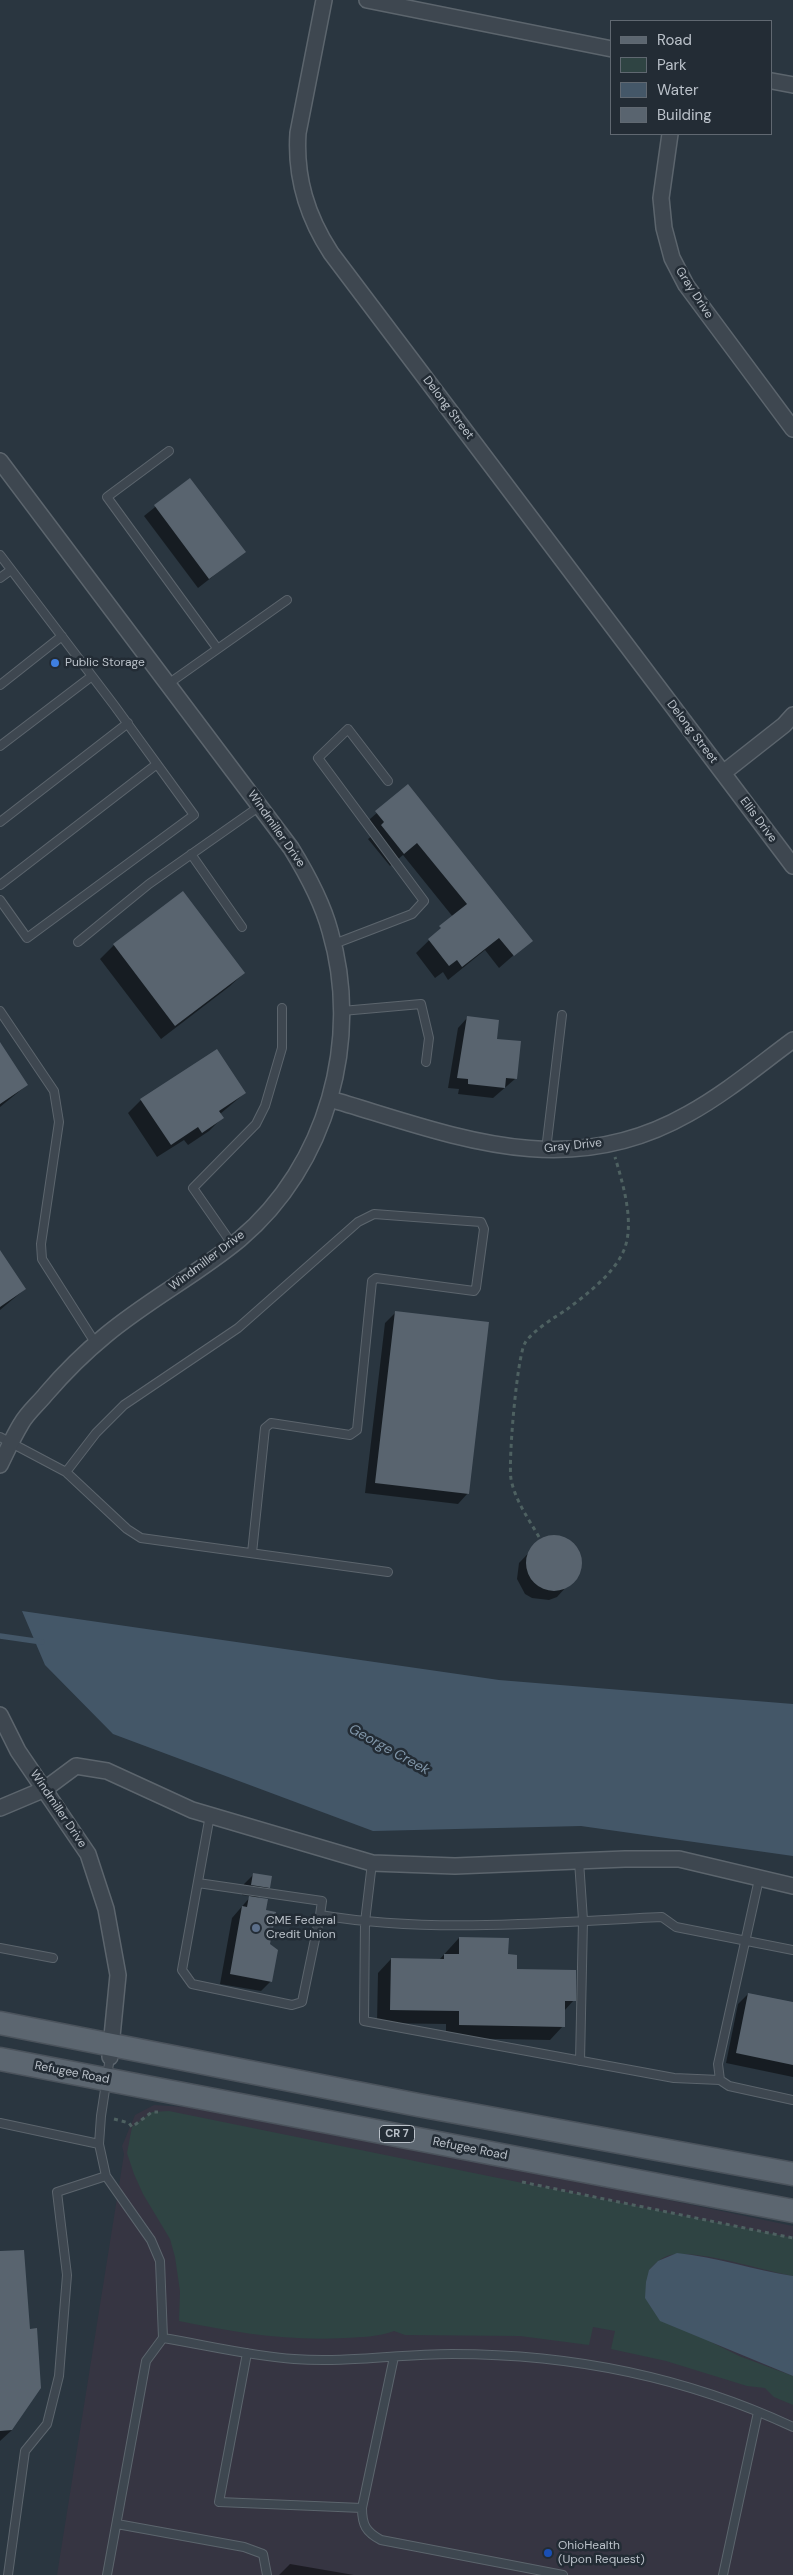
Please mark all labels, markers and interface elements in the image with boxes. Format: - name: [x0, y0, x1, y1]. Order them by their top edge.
- legend: [610, 20, 773, 135]
- text: Road: [657, 30, 692, 50]
- text: Park: [657, 55, 687, 75]
- text: Water: [657, 80, 698, 100]
- text: Building: [657, 105, 712, 125]
- street label: Gray Drive: [672, 265, 716, 321]
- street label: Delong Street: [419, 373, 477, 443]
- place label: Public Storage: [65, 656, 145, 670]
- marker: Public Storage: [49, 657, 61, 669]
- street label: Delong Street: [663, 697, 721, 767]
- street label: Windmiller Drive: [244, 788, 308, 870]
- street label: Ellis Drive: [736, 795, 780, 845]
- street label: Gray Drive: [543, 1136, 603, 1156]
- street label: Windmiller Drive: [166, 1228, 248, 1294]
- water label: George Creek: [346, 1721, 432, 1779]
- street label: Windmiller Drive: [27, 1767, 89, 1851]
- place label: CME Federal Credit Union: [266, 1914, 336, 1942]
- marker: CME Federal Credit Union: [250, 1922, 262, 1934]
- street label: Refugee Road: [33, 2059, 111, 2087]
- road number: CR 7: [380, 2126, 414, 2142]
- street label: Refugee Road: [431, 2135, 509, 2163]
- place label: OhioHealth (Upon Request): [558, 2539, 645, 2567]
- marker: OhioHealth (Upon Request): [542, 2547, 554, 2559]

